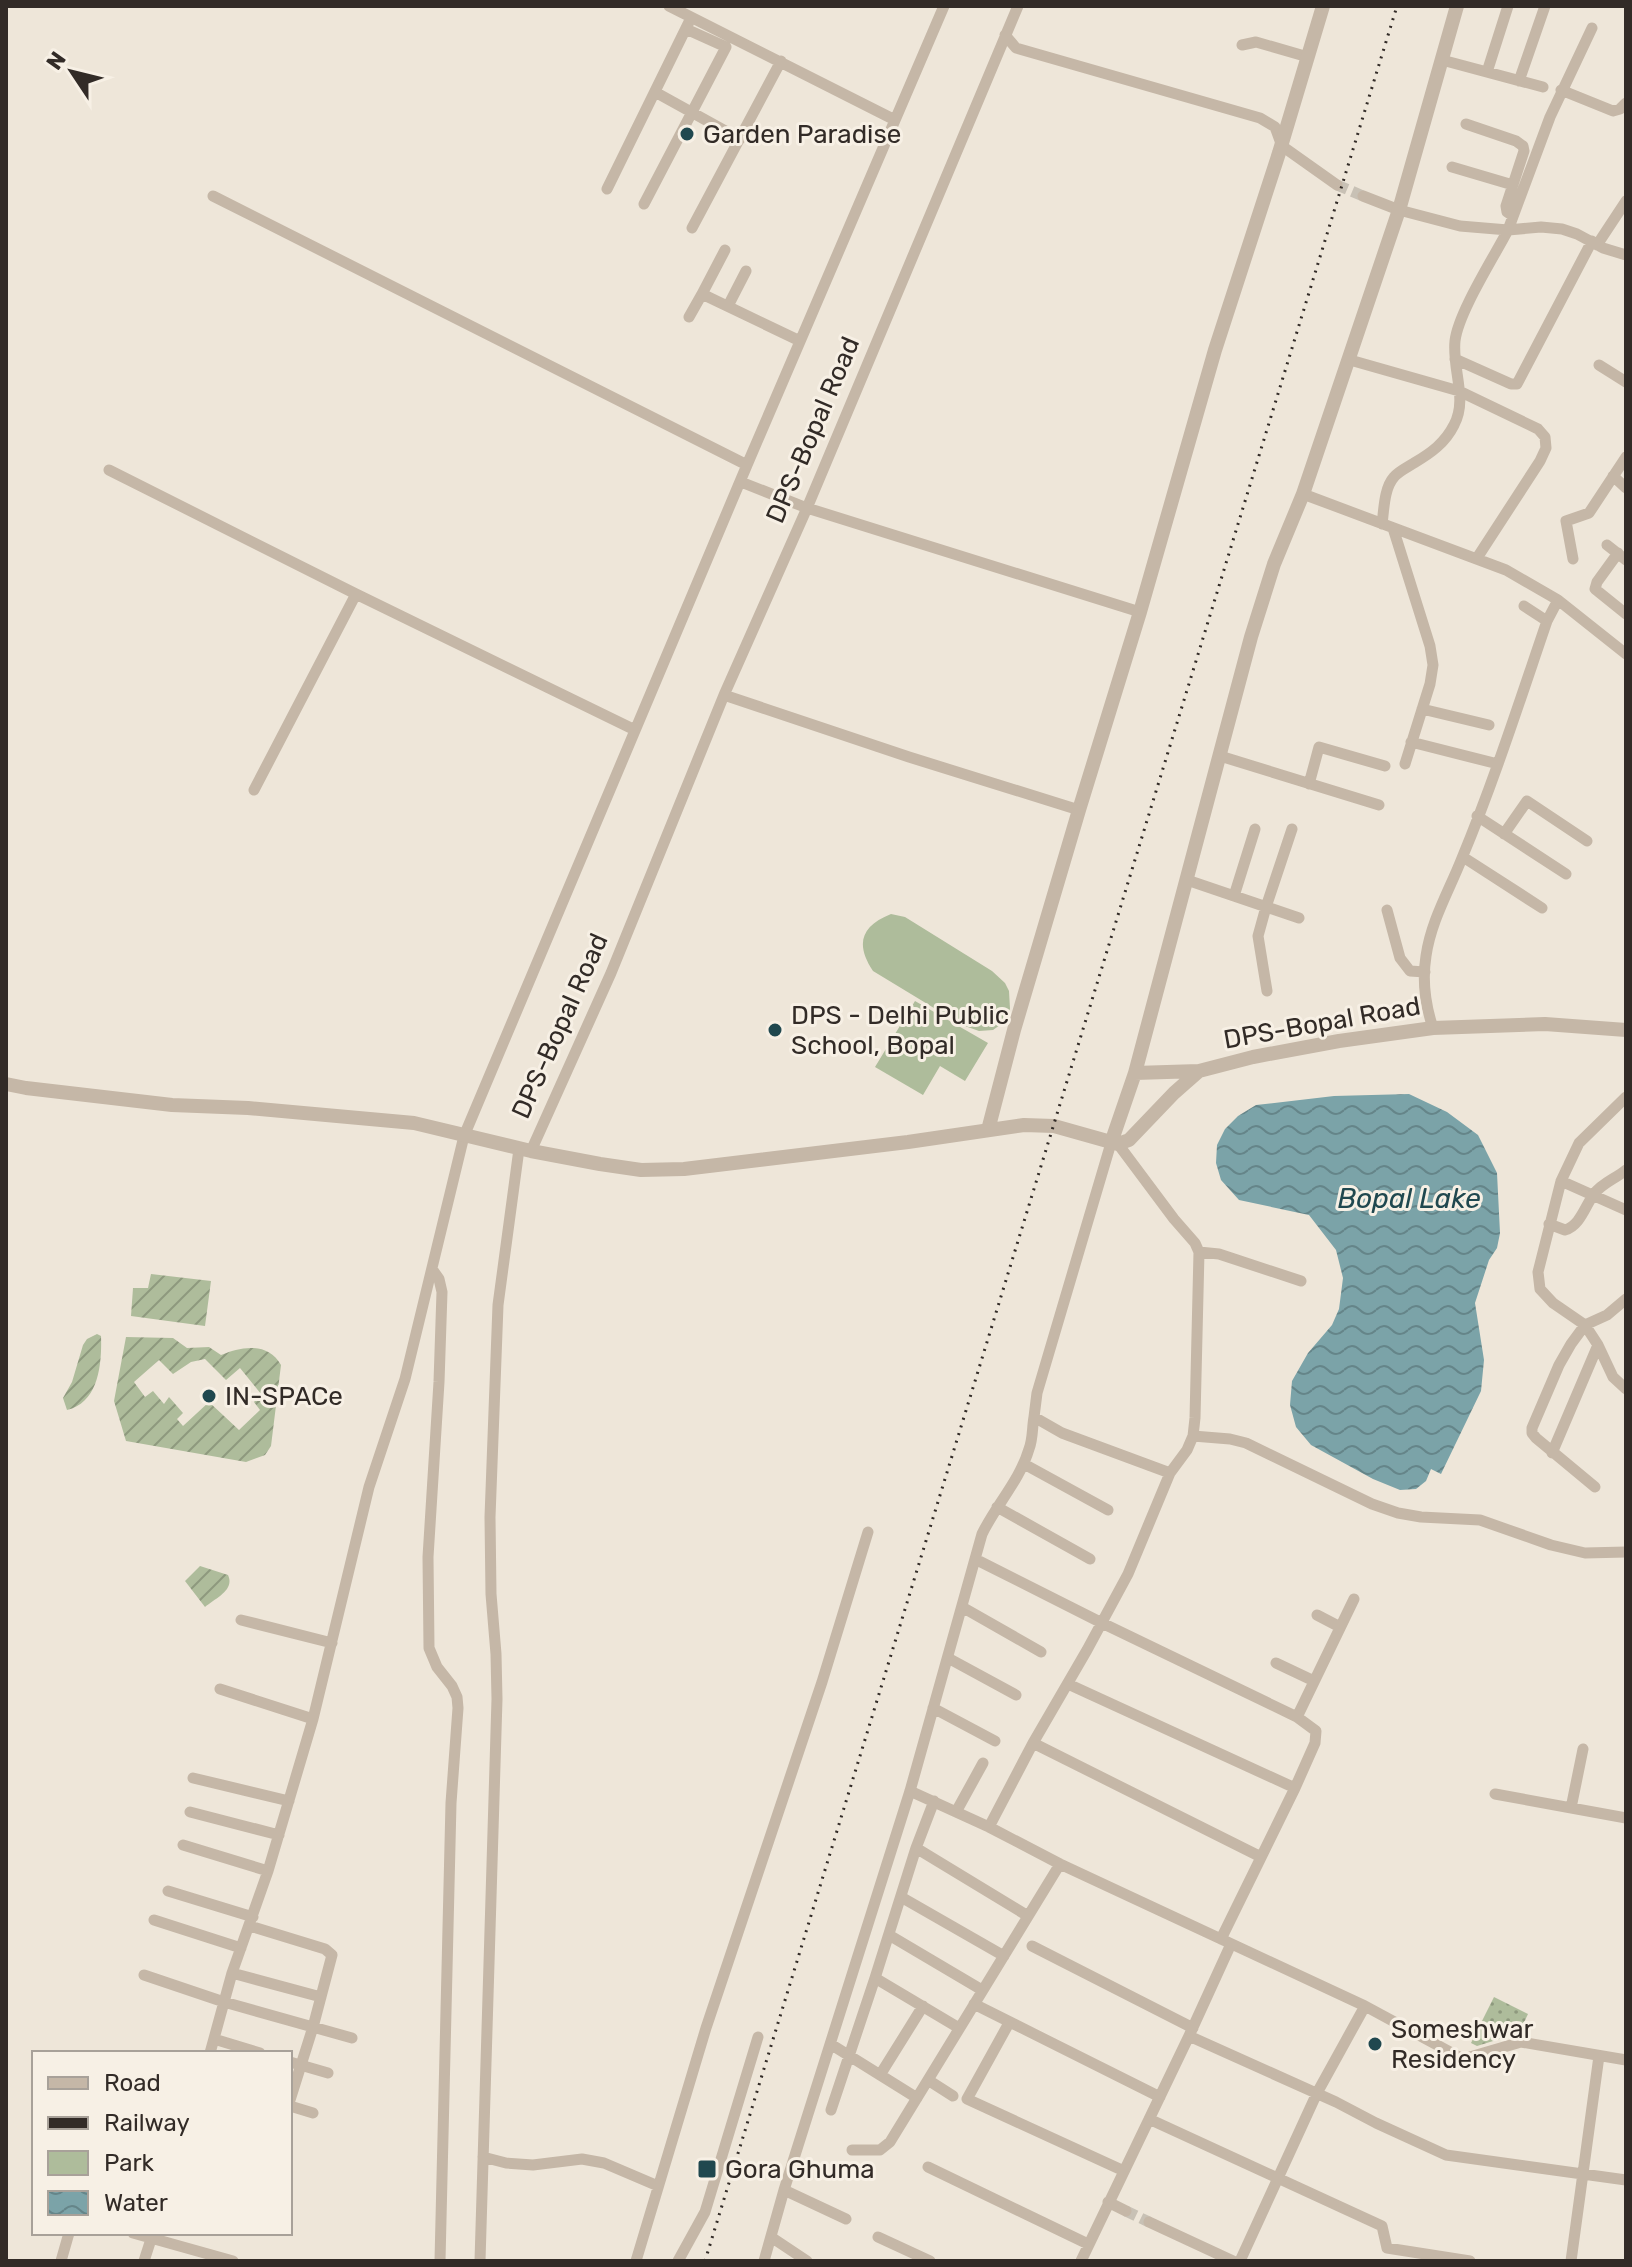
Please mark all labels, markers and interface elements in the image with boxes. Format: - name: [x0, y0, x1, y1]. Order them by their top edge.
- north arrow: [32, 32, 112, 112]
- text: N: [40, 47, 72, 75]
- place label: Garden Paradise: [703, 119, 901, 150]
- marker: Garden Paradise: [678, 125, 696, 143]
- street label: DPS-Bopal Road: [760, 332, 866, 528]
- street label: DPS-Bopal Road: [505, 929, 615, 1123]
- street label: DPS-Bopal Road: [1221, 990, 1423, 1056]
- place label: DPS - Delhi Public School, Bopal: [791, 1000, 1009, 1061]
- marker: DPS - Delhi Public School, Bopal: [766, 1021, 784, 1039]
- water label: Bopal Lake: [1337, 1182, 1481, 1215]
- place label: IN-SPACe: [225, 1381, 343, 1412]
- marker: IN-SPACe: [200, 1387, 218, 1405]
- place label: Someshwar Residency: [1391, 2014, 1533, 2075]
- marker: Someshwar Residency: [1366, 2035, 1384, 2053]
- legend: [32, 2051, 292, 2235]
- text: Road: [104, 2069, 161, 2097]
- text: Railway: [104, 2109, 190, 2137]
- text: Park: [104, 2149, 155, 2177]
- place label: Gora Ghuma: [725, 2154, 875, 2185]
- marker: Gora Ghuma: [696, 2158, 718, 2180]
- text: Water: [104, 2189, 168, 2217]

